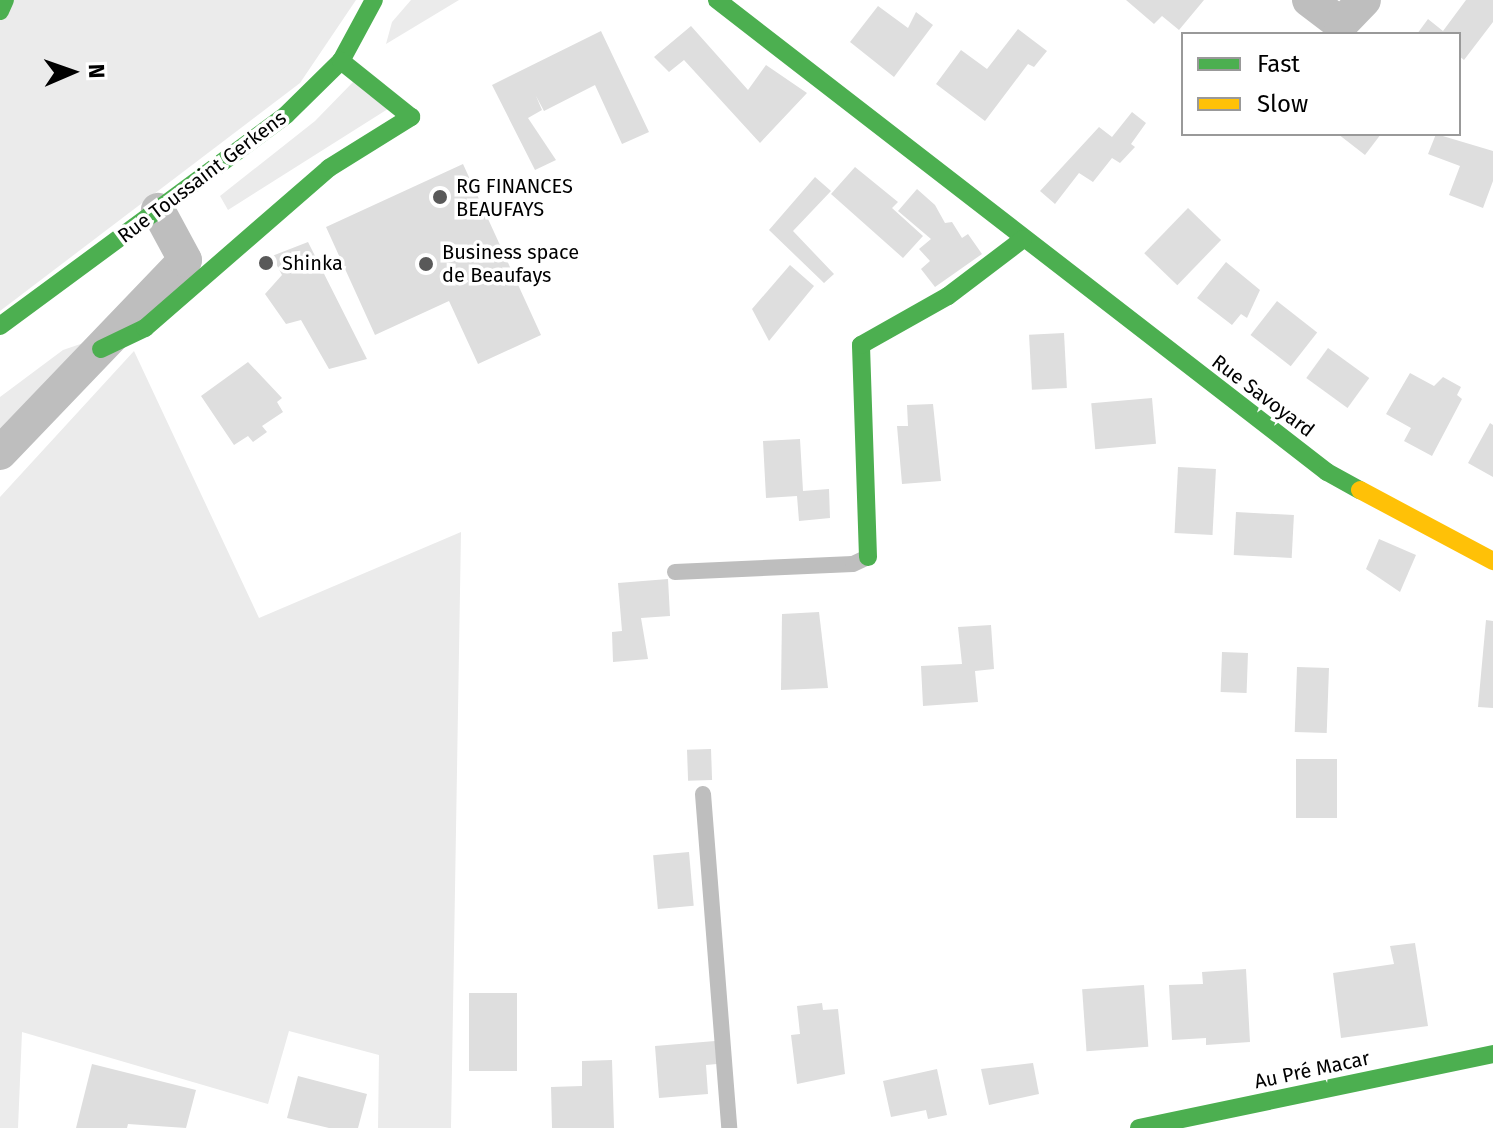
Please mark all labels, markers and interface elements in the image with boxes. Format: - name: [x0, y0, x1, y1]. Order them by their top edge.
- north arrow: [32, 32, 112, 112]
- legend: [1181, 32, 1461, 136]
- text: Fast: [1257, 50, 1300, 78]
- text: N: [83, 63, 110, 79]
- text: Slow: [1257, 90, 1308, 118]
- street label: Rue Toussaint Gerkens: [113, 106, 291, 248]
- place label: RG FINANCES BEAUFAYS: [456, 174, 573, 221]
- marker: RG FINANCES BEAUFAYS: [431, 188, 449, 206]
- place label: Business space de Beaufays: [442, 240, 579, 287]
- place label: Shinka: [282, 251, 343, 275]
- marker: Shinka: [257, 254, 275, 272]
- marker: Business space de Beaufays: [417, 255, 435, 273]
- street label: Rue Savoyard: [1207, 350, 1319, 442]
- street label: Au Pré Macar: [1252, 1046, 1372, 1094]

